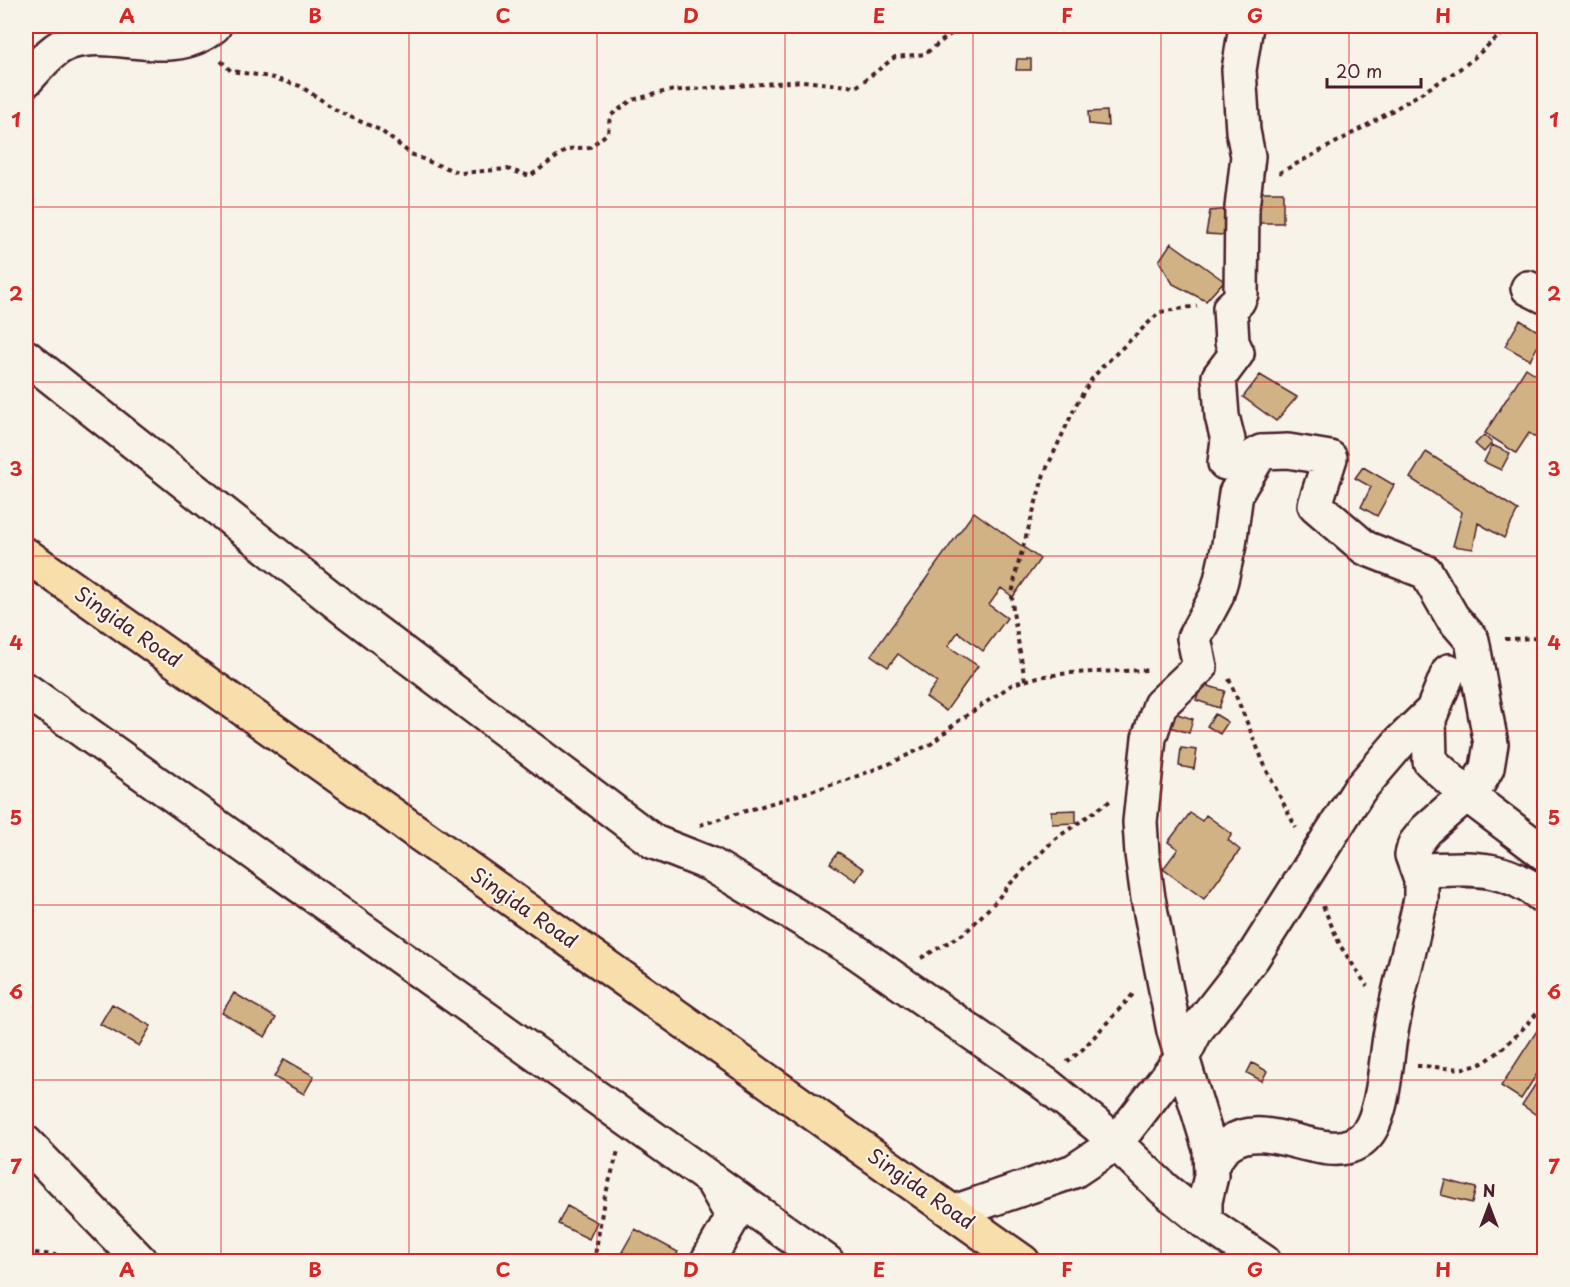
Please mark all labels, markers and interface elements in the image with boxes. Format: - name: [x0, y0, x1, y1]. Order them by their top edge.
- text: A: [119, 0, 135, 30]
- text: B: [308, 0, 322, 30]
- text: C: [495, 0, 511, 30]
- text: D: [683, 0, 699, 30]
- text: E: [873, 0, 885, 30]
- text: F: [1061, 0, 1073, 30]
- text: G: [1247, 0, 1263, 30]
- text: H: [1435, 0, 1451, 30]
- scale bar: [1327, 51, 1422, 89]
- text: 20 m: [1336, 57, 1382, 84]
- text: 1: [11, 104, 21, 134]
- text: 1: [1549, 104, 1559, 134]
- text: 2: [9, 278, 23, 308]
- text: 2: [1547, 278, 1561, 308]
- text: 3: [9, 453, 23, 483]
- text: 3: [1547, 453, 1561, 483]
- street label: Singida Road: [69, 578, 188, 674]
- text: 4: [9, 627, 23, 657]
- text: 4: [1547, 627, 1561, 657]
- text: 5: [10, 802, 22, 832]
- text: 5: [1548, 802, 1560, 832]
- street label: Singida Road: [465, 859, 584, 955]
- text: 6: [9, 976, 23, 1006]
- text: 6: [1547, 976, 1561, 1006]
- street label: Singida Road: [862, 1140, 981, 1236]
- text: 7: [10, 1151, 22, 1181]
- text: 7: [1548, 1151, 1560, 1181]
- north arrow: [1459, 1176, 1519, 1236]
- text: N: [1483, 1178, 1495, 1202]
- text: A: [119, 1254, 135, 1284]
- text: B: [308, 1254, 322, 1284]
- text: C: [495, 1254, 511, 1284]
- text: D: [683, 1254, 699, 1284]
- text: E: [873, 1254, 885, 1284]
- text: F: [1061, 1254, 1073, 1284]
- text: G: [1247, 1254, 1263, 1284]
- text: H: [1435, 1254, 1451, 1284]

